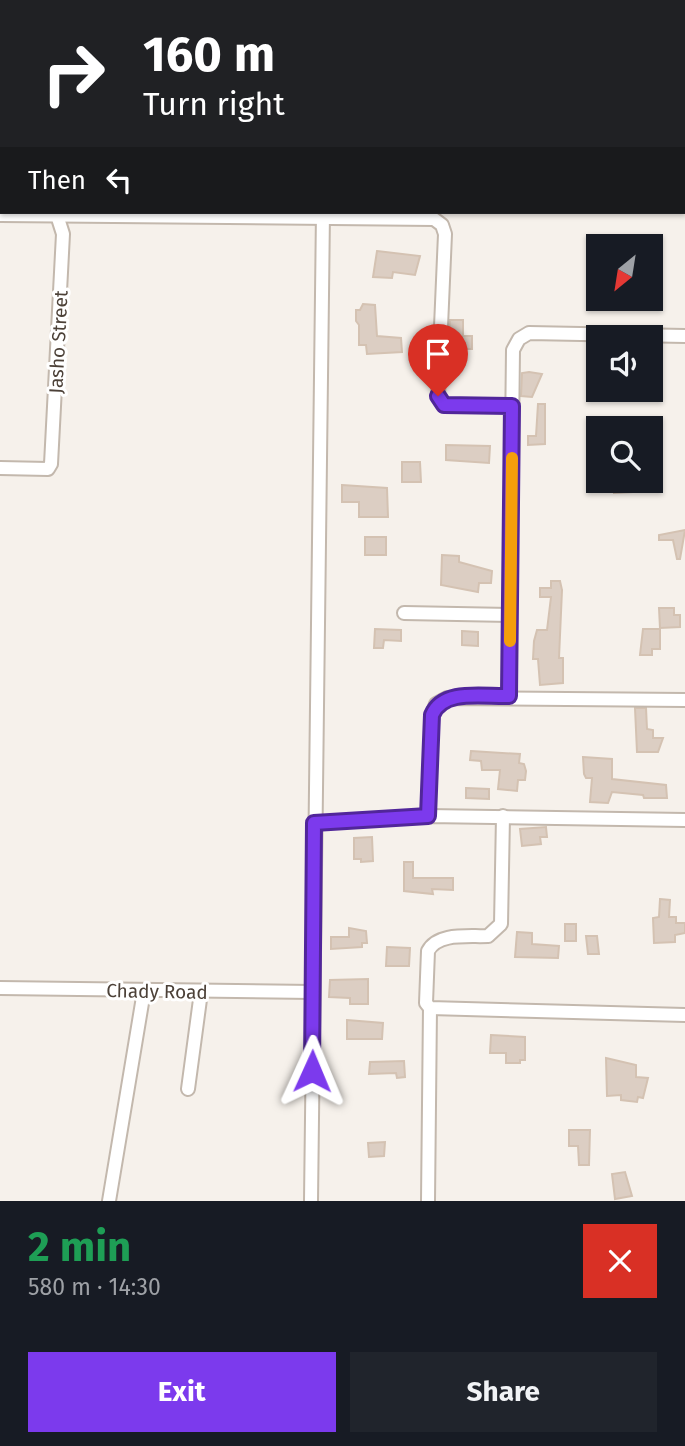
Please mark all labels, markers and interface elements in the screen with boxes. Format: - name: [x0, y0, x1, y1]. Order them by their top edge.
- text: 160 m: [143, 25, 275, 84]
- icon: right: [28, 28, 119, 119]
- text: Turn right: [143, 85, 285, 123]
- icon: left: [100, 161, 138, 199]
- text: Then: [28, 165, 86, 196]
- north arrow: [586, 234, 663, 312]
- map controls: [586, 234, 663, 493]
- street label: Jasho Street: [44, 290, 73, 394]
- pin: [408, 324, 468, 396]
- button: sound: [586, 325, 663, 402]
- icon: arrive: [419, 335, 457, 373]
- button: search: [586, 416, 663, 493]
- street label: Chady Road: [106, 979, 208, 1004]
- position arrow: [275, 1034, 349, 1108]
- text: 2 min: [28, 1222, 131, 1272]
- button: close: [583, 1224, 657, 1298]
- text: 580 m · 14:30: [28, 1273, 161, 1301]
- button: Exit: [28, 1352, 336, 1432]
- button: Share: [350, 1352, 657, 1432]

